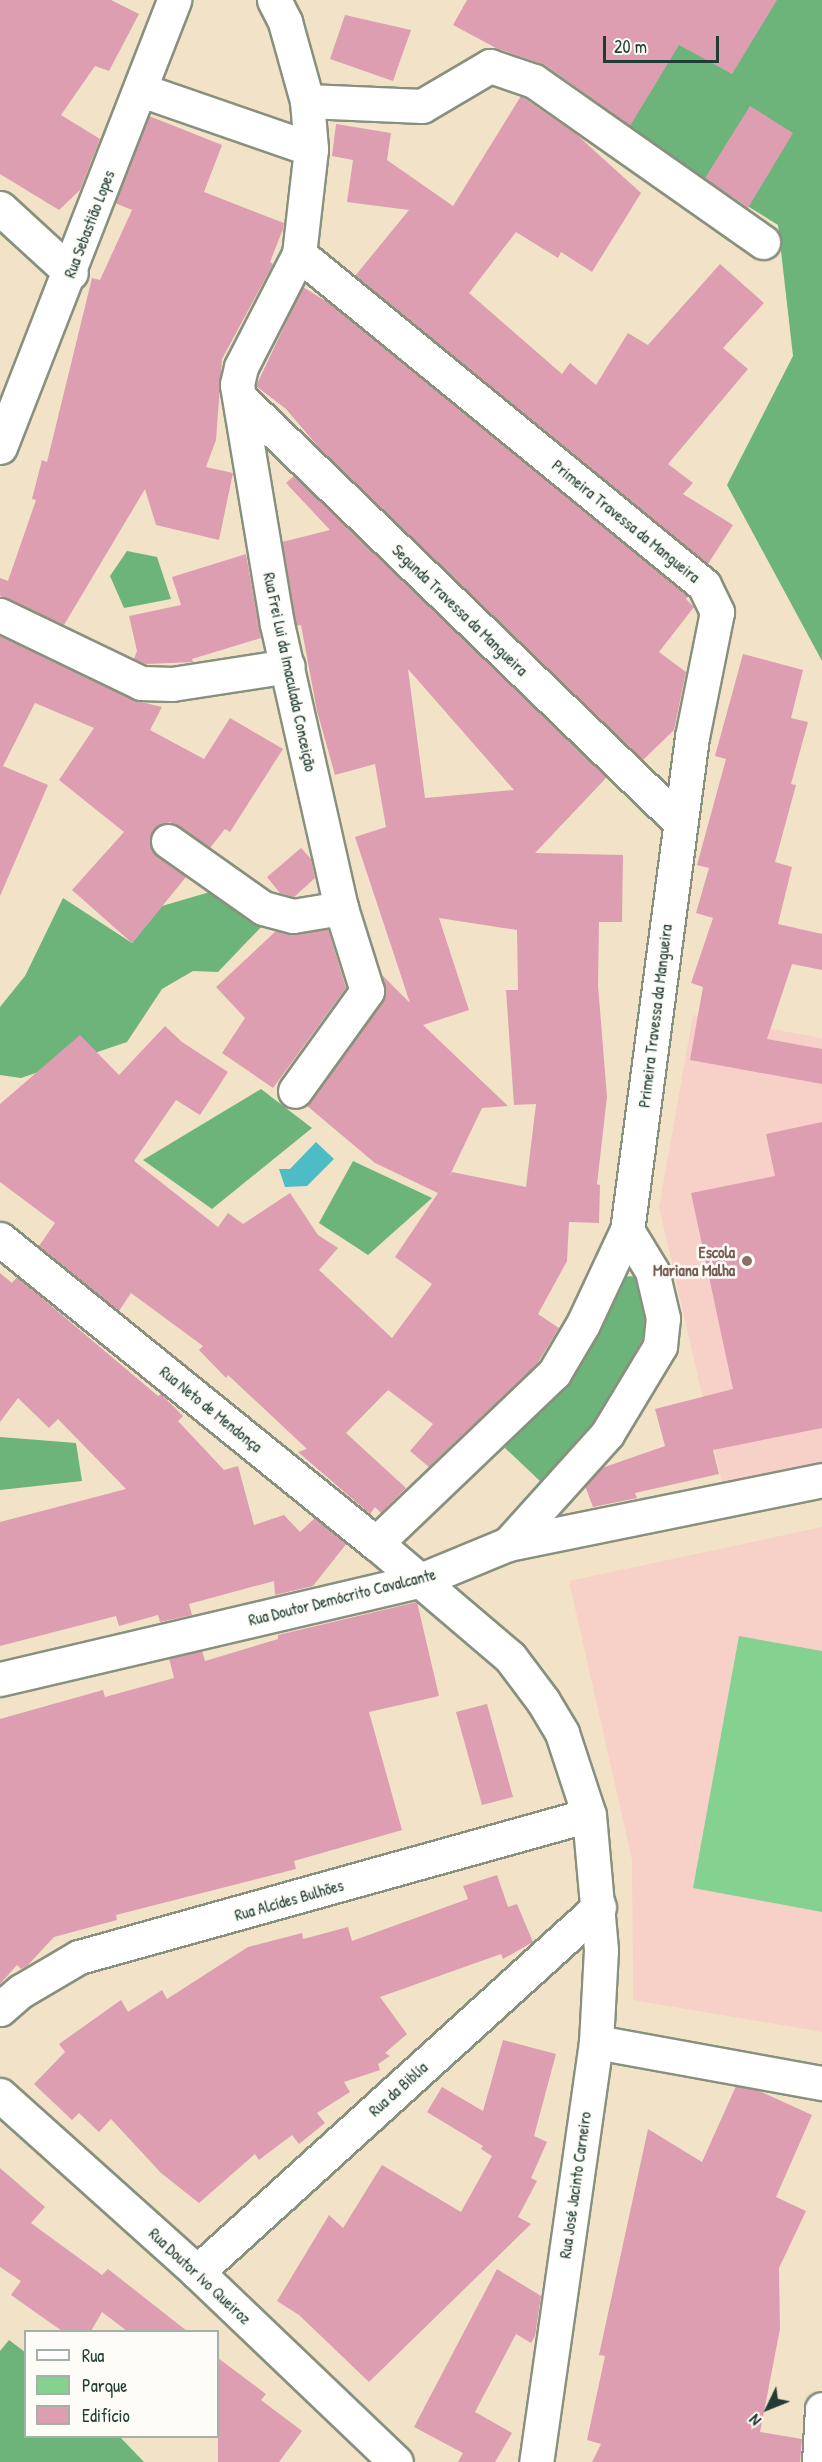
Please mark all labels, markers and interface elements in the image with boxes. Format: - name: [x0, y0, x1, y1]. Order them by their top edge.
- scale bar: [606, 24, 722, 62]
- text: 20 m: [614, 34, 647, 59]
- street label: Rua Sebastião Lopes: [60, 168, 118, 280]
- street label: Primeira Travessa da Mangueira: [548, 455, 704, 587]
- street label: Segunda Travessa da Mangueira: [388, 540, 532, 680]
- street label: Rua Frei Lui da Imaculada Conceição: [260, 571, 320, 773]
- street label: Primeira Travessa da Mangueira: [634, 923, 676, 1109]
- place label: Escola Mariana Malha: [653, 1242, 735, 1280]
- marker: Escola Mariana Malha: [740, 1254, 754, 1268]
- street label: Rua Neto de Mendonça: [156, 1362, 266, 1456]
- street label: Rua Doutor Demócrito Cavalcante: [246, 1564, 438, 1630]
- street label: Rua Alcídes Bulhões: [232, 1875, 346, 1925]
- street label: Rua da Biblía: [365, 2058, 431, 2120]
- street label: Rua José Jacinto Carneiro: [555, 2110, 595, 2260]
- street label: Rua Doutor Ivo Queiroz: [145, 2224, 255, 2328]
- legend: [24, 2330, 219, 2438]
- text: Rua: [82, 2343, 104, 2368]
- text: Parque: [82, 2373, 127, 2398]
- north arrow: [738, 2378, 798, 2438]
- text: Edifício: [82, 2403, 130, 2428]
- text: N: [744, 2410, 766, 2431]

